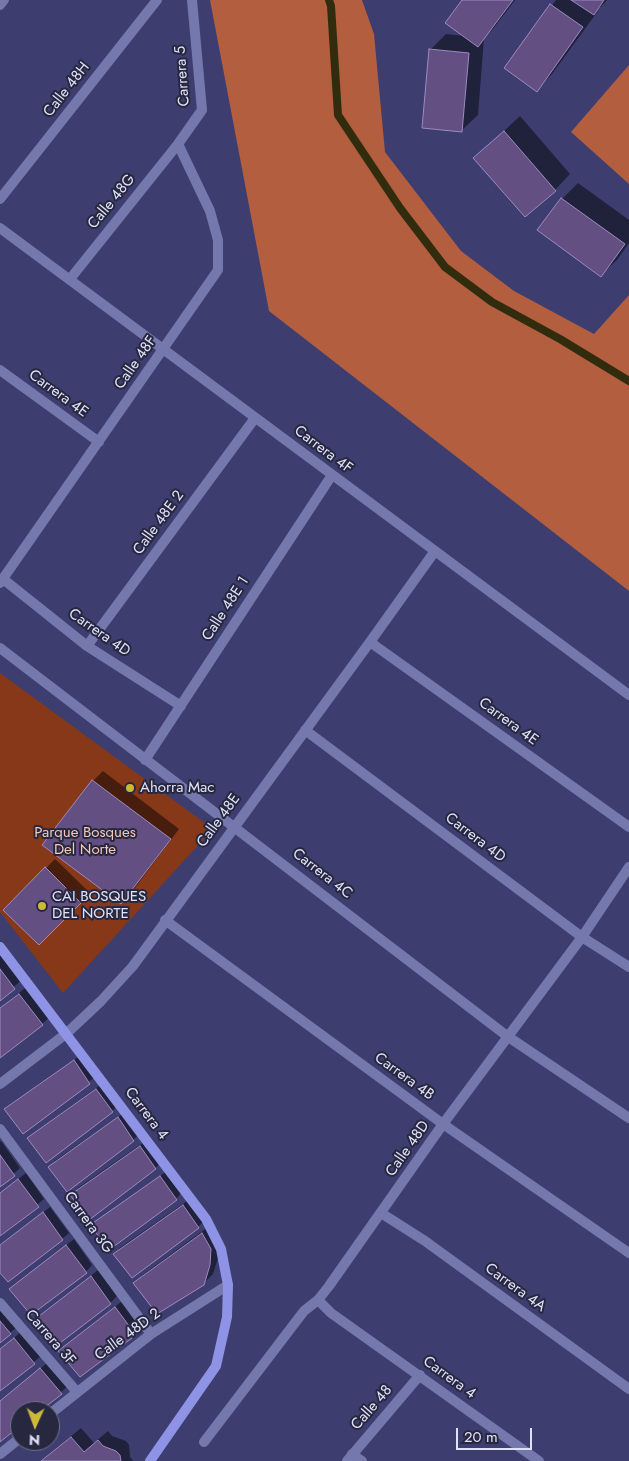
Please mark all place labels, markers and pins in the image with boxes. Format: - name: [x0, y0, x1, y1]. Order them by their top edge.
- place label: Ahorra Mac: [140, 779, 215, 797]
- marker: Ahorra Mac: [124, 782, 136, 794]
- place label: CAI BOSQUES DEL NORTE: [52, 888, 146, 923]
- marker: CAI BOSQUES DEL NORTE: [36, 900, 48, 912]

